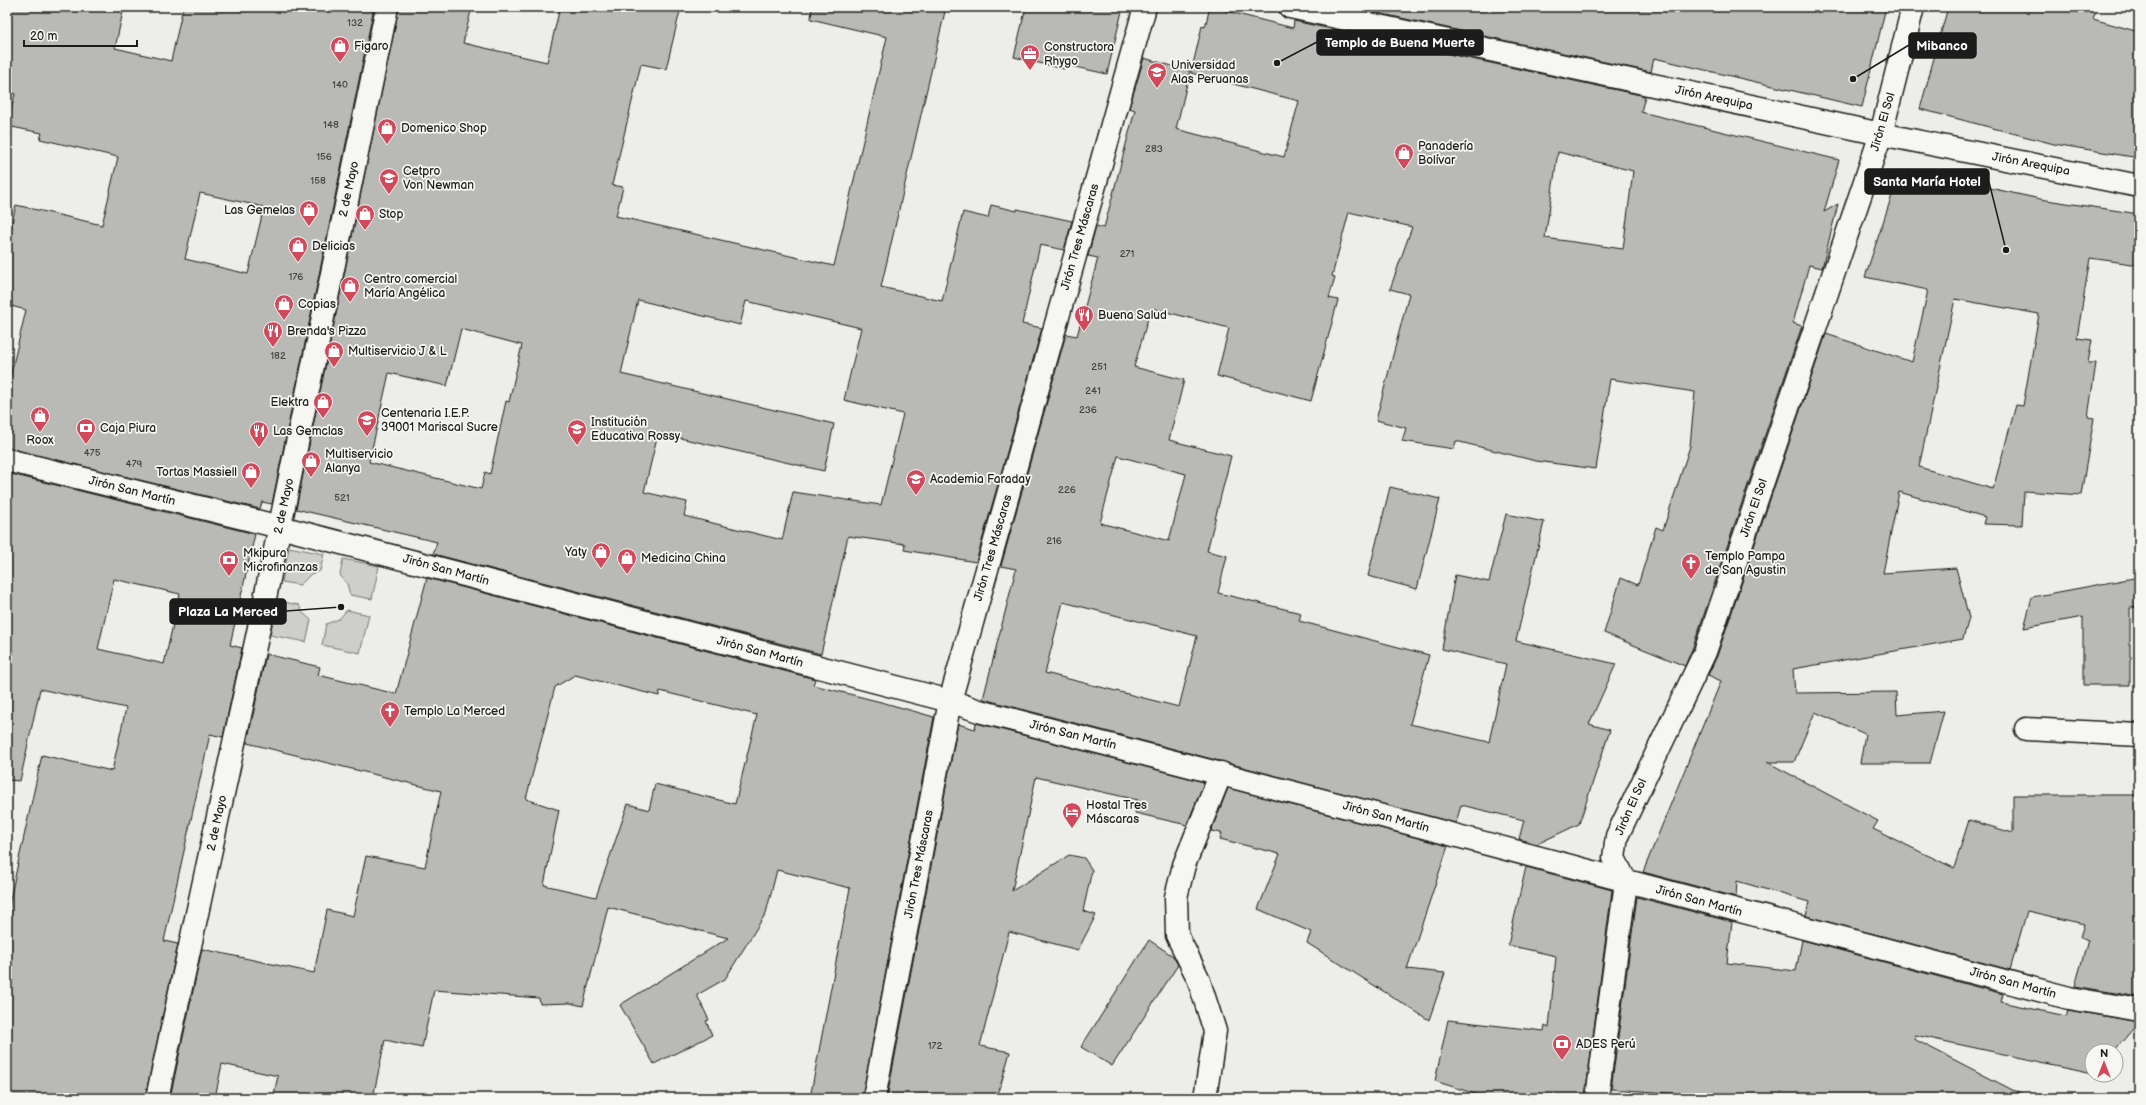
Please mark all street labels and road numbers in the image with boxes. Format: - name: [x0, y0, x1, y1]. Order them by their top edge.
- street label: Jirón Arequipa: [1674, 82, 1754, 114]
- street label: Jirón El Sol: [1867, 91, 1899, 153]
- street label: Jirón Arequipa: [1991, 149, 2071, 179]
- street label: 2 de Mayo: [336, 160, 362, 218]
- street label: Jirón Tres Máscaras: [1058, 182, 1102, 292]
- street label: Jirón San Martín: [87, 473, 177, 509]
- street label: 2 de Mayo: [271, 477, 297, 535]
- street label: Jirón El Sol: [1737, 477, 1771, 539]
- street label: Jirón Tres Máscaras: [971, 493, 1015, 603]
- street label: Jirón San Martín: [401, 551, 491, 589]
- street label: Jirón San Martín: [715, 633, 805, 671]
- street label: Jirón San Martín: [1028, 717, 1118, 753]
- street label: Jirón El Sol: [1612, 776, 1650, 838]
- street label: 2 de Mayo: [204, 794, 230, 852]
- street label: Jirón San Martín: [1341, 798, 1431, 836]
- street label: Jirón Tres Máscaras: [901, 809, 937, 919]
- street label: Jirón San Martín: [1654, 882, 1744, 920]
- street label: Jirón San Martín: [1968, 964, 2058, 1002]

